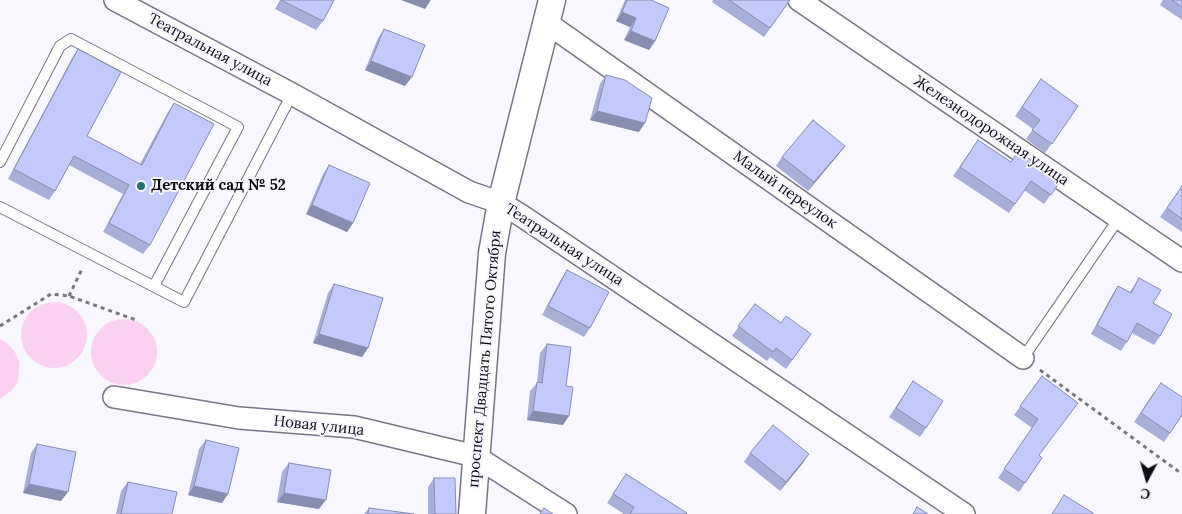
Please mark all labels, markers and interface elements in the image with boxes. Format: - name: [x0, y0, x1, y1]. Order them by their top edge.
- street label: Театральная улица: [145, 10, 275, 90]
- street label: Железнодорожная улица: [910, 72, 1072, 190]
- street label: Малый переулок: [730, 147, 840, 233]
- place label: Детский сад № 52: [151, 177, 286, 195]
- marker: Детский сад № 52: [135, 180, 147, 192]
- street label: Театральная улица: [501, 200, 627, 290]
- street label: проспект Двадцать Пятого Октября: [465, 230, 505, 488]
- street label: Новая улица: [273, 412, 365, 440]
- north arrow: [1122, 454, 1172, 504]
- text: С: [1140, 484, 1151, 503]

